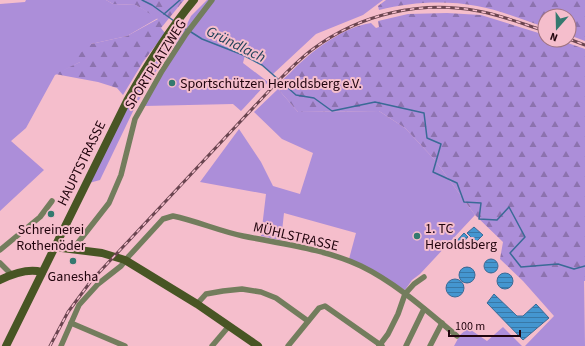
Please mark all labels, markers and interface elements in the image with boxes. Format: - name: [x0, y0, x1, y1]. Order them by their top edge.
- north arrow: [537, 8, 577, 48]
- street label: SPORTPLATZWEG: [120, 16, 192, 113]
- water label: Gründlach: [203, 21, 269, 68]
- text: N: [548, 29, 560, 45]
- place label: Sportschützen Heroldsberg e.V.: [180, 74, 362, 94]
- marker: Sportschützen Heroldsberg e.V.: [167, 78, 177, 88]
- street label: HAUPTSTRASSE: [53, 118, 111, 209]
- marker: Schreinerei Rothenöder: [46, 209, 56, 219]
- street label: MÜHLSTRASSE: [251, 217, 341, 257]
- place label: 1. TC Heroldsberg: [425, 219, 497, 255]
- place label: Schreinerei Rothenöder: [16, 220, 86, 256]
- marker: 1. TC Heroldsberg: [412, 231, 422, 241]
- marker: Ganesha: [68, 256, 78, 266]
- place label: Ganesha: [48, 267, 98, 287]
- scale bar: [449, 312, 520, 338]
- text: 100 m: [455, 318, 485, 335]

